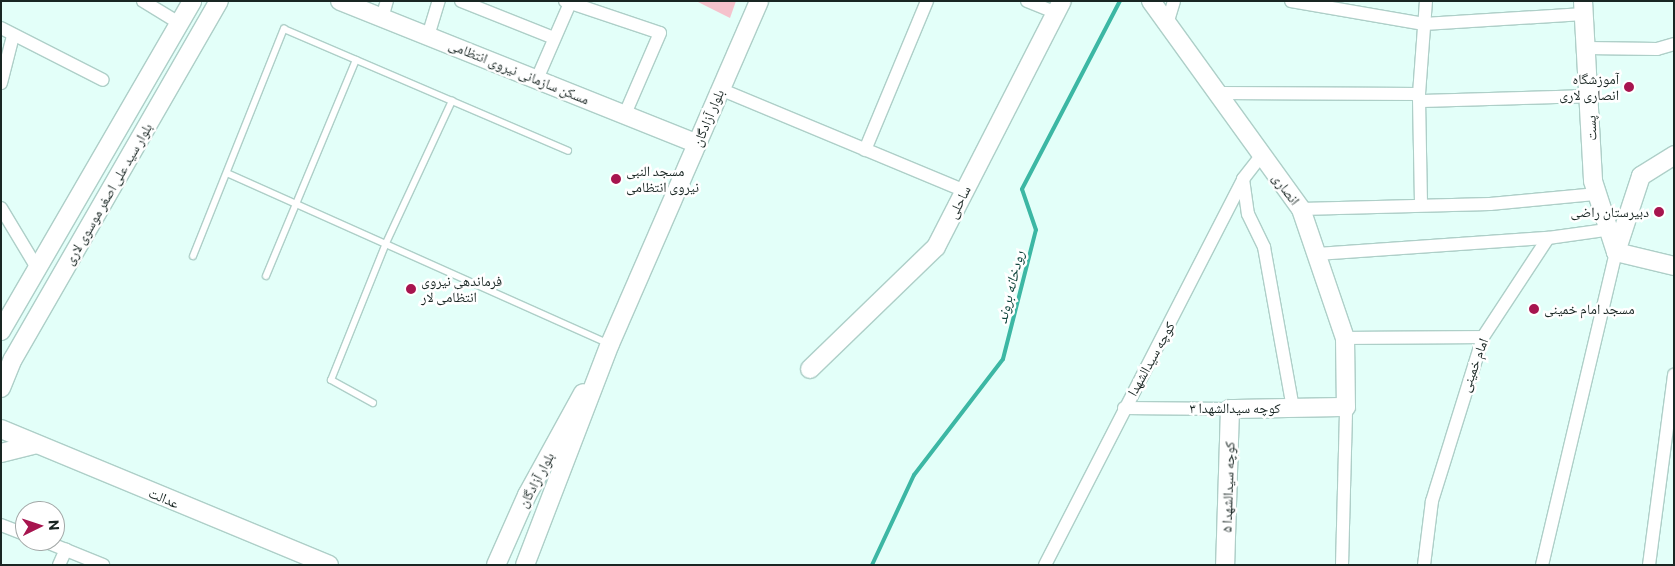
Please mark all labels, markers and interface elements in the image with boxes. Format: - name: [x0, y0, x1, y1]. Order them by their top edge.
- street label: مسکن سازمانی نیروی انتظامی: [446, 36, 592, 108]
- place label: آموزشگاه انصاری لاری: [1559, 71, 1619, 104]
- marker: آموزشگاه انصاری لاری: [1623, 81, 1635, 93]
- street label: بلوار آزادگان: [688, 87, 728, 149]
- street label: پست: [1582, 115, 1600, 141]
- street label: بلوار سید علی اصغر موسوی لاری: [60, 120, 156, 268]
- place label: مسجد النبی نیروی انتظامی: [626, 163, 699, 196]
- street label: انصاری: [1269, 170, 1303, 208]
- marker: مسجد النبی نیروی انتظامی: [610, 173, 622, 185]
- street label: ساحلی: [944, 183, 974, 221]
- place label: دبیرستان راضی: [1571, 204, 1649, 220]
- marker: دبیرستان راضی: [1653, 206, 1665, 218]
- water label: رودخانه بروند: [992, 249, 1028, 325]
- place label: فرماندهی نیروی انتظامی لار: [421, 273, 502, 306]
- marker: فرماندهی نیروی انتظامی لار: [405, 283, 417, 295]
- place label: مسجد امام خمینی: [1544, 301, 1635, 317]
- marker: مسجد امام خمینی: [1528, 303, 1540, 315]
- street label: کوچه سیدالشهدا: [1124, 319, 1178, 399]
- street label: امام خمینی: [1456, 336, 1492, 394]
- street label: کوچه سیدالشهدا ۳: [1189, 400, 1281, 416]
- street label: کوچه سیدالشهدا ۵: [1218, 441, 1238, 533]
- street label: بلوار آزادگان: [514, 449, 558, 511]
- street label: عدالت: [146, 484, 182, 512]
- north arrow: [15, 501, 65, 551]
- text: N: [46, 519, 63, 531]

